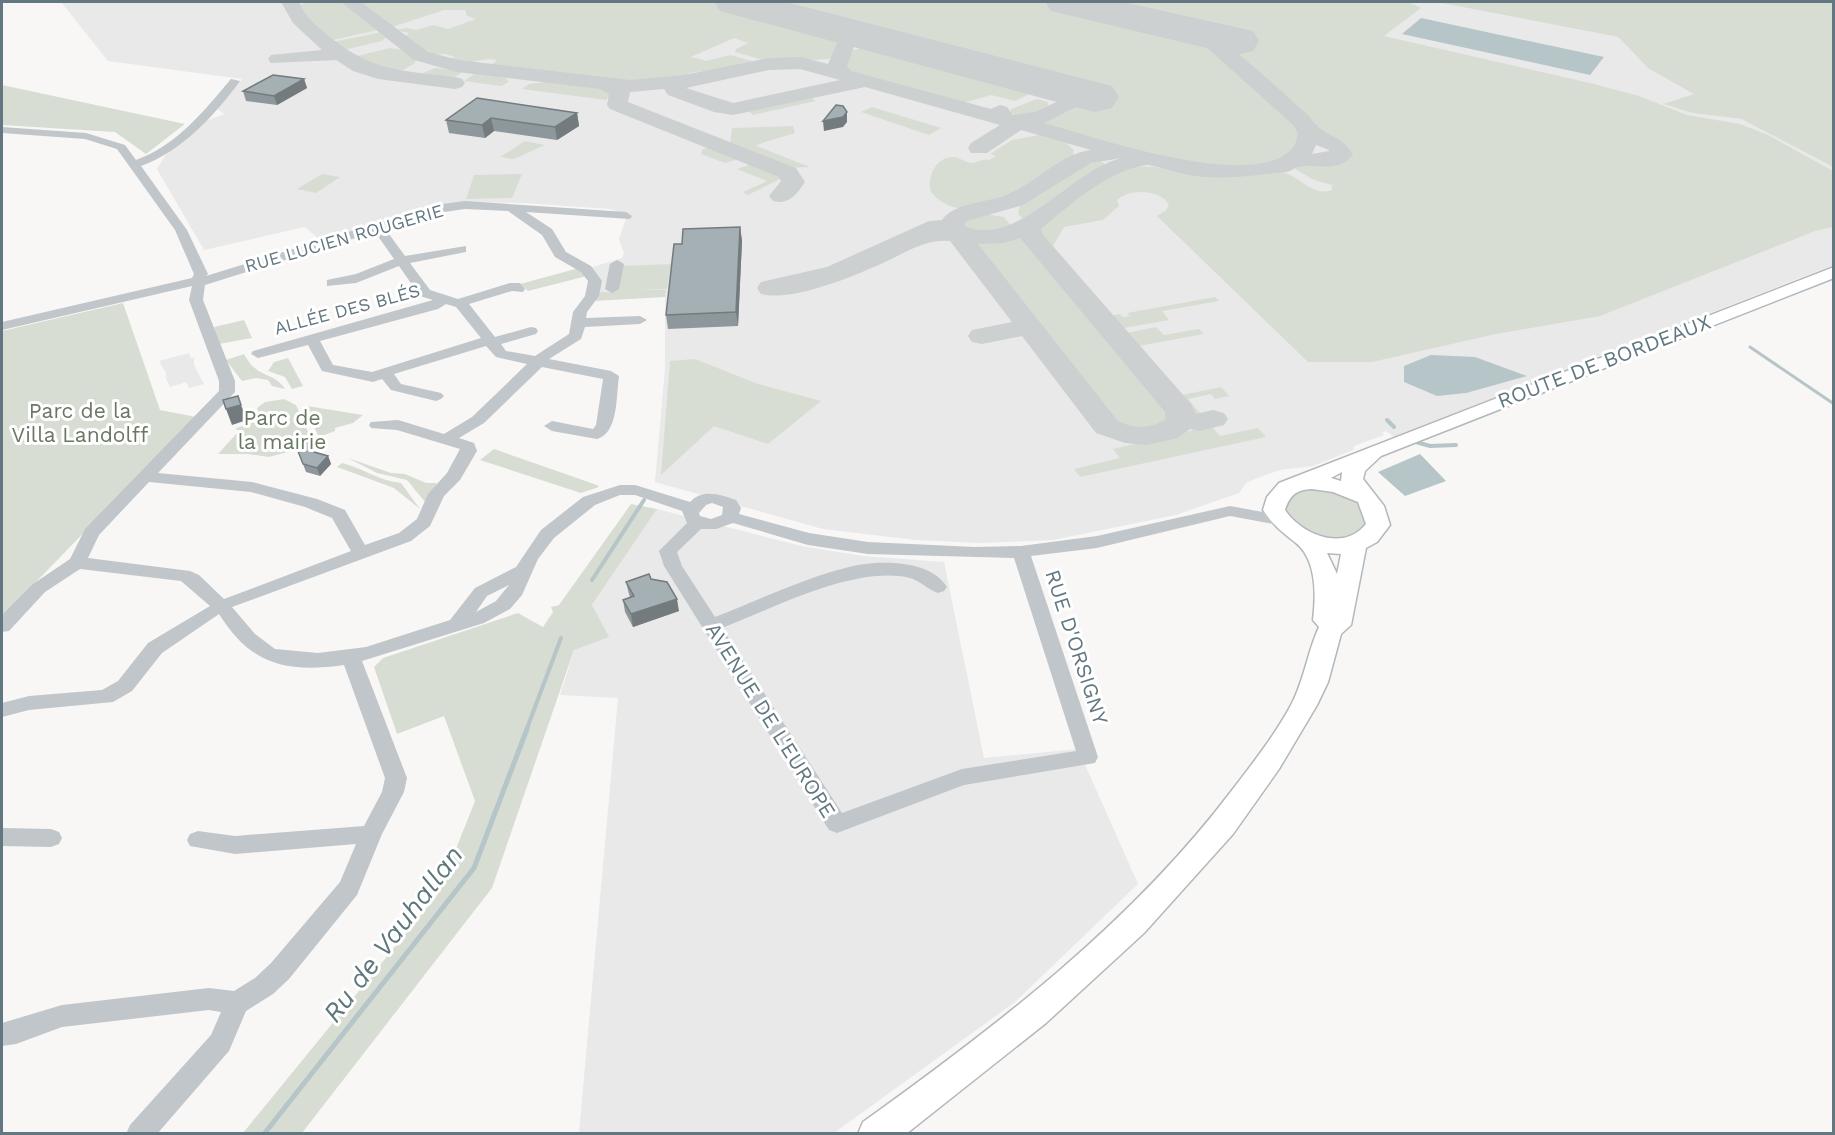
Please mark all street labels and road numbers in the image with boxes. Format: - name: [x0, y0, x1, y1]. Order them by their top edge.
- street label: RUE LUCIEN ROUGERIE: [242, 200, 446, 276]
- street label: ALLÉE DES BLÉS: [272, 279, 422, 339]
- street label: ROUTE DE BORDEAUX: [1494, 309, 1714, 413]
- street label: RUE D'ORSIGNY: [1040, 566, 1114, 728]
- street label: AVENUE DE L'EUROPE: [701, 618, 841, 822]

